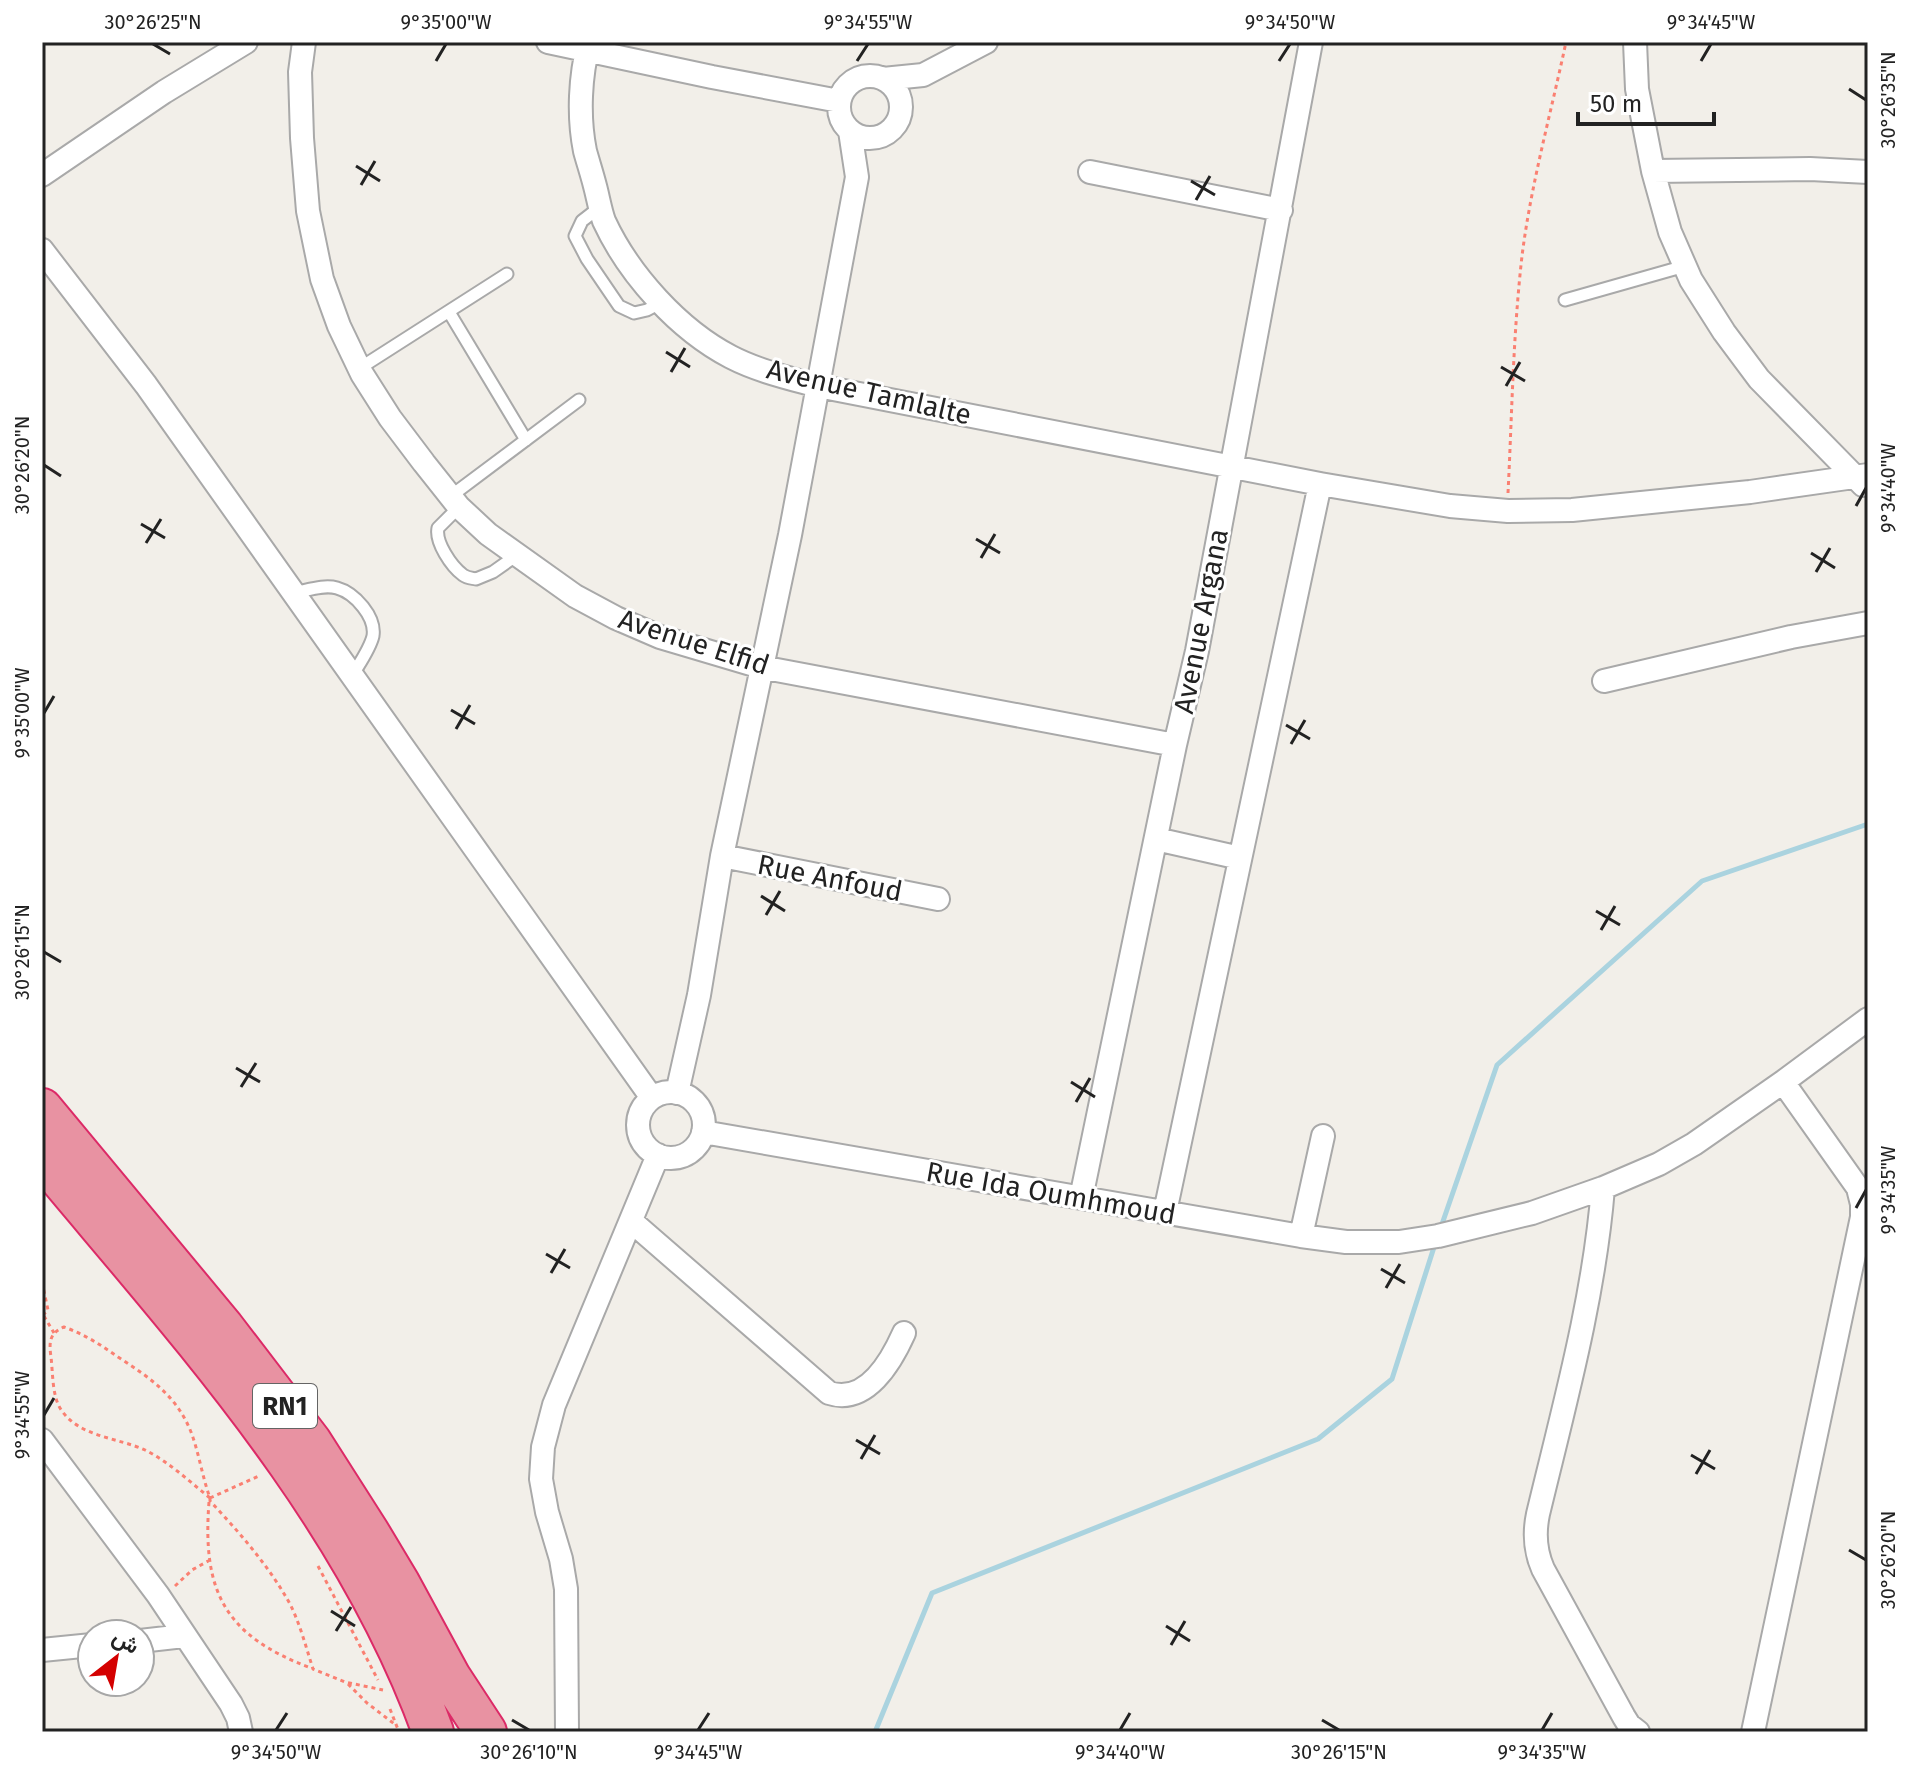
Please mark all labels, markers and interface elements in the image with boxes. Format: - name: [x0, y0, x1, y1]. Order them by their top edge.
- text: 30°26'25"N: [104, 10, 202, 34]
- text: 9°35'00"W: [400, 10, 492, 34]
- text: 9°34'55"W: [824, 10, 913, 34]
- text: 9°34'50"W: [1245, 10, 1336, 34]
- text: 9°34'45"W: [1667, 10, 1756, 34]
- text: 30°26'35"N: [1876, 51, 1900, 149]
- scale bar: [1578, 76, 1714, 126]
- text: 50 m: [1590, 90, 1642, 118]
- street label: Avenue Tamlalte: [764, 352, 974, 432]
- text: 30°26'20"N: [10, 416, 34, 514]
- text: 9°34'40"W: [1876, 442, 1900, 533]
- street label: Avenue Argana: [1167, 526, 1235, 716]
- street label: Avenue Elfid: [615, 602, 773, 682]
- text: 9°35'00"W: [10, 667, 34, 759]
- street label: Rue Anfoud: [755, 848, 905, 908]
- text: 30°26'15"N: [10, 904, 34, 1000]
- text: 9°34'35"W: [1876, 1145, 1900, 1234]
- street label: Rue Ida Oumhmoud: [924, 1155, 1178, 1231]
- text: 9°34'55"W: [10, 1370, 34, 1459]
- road number: RN1: [253, 1384, 317, 1428]
- text: 30°26'20"N: [1876, 1511, 1900, 1609]
- north arrow: [76, 1618, 156, 1698]
- text: ش: [108, 1623, 144, 1660]
- text: 9°34'50"W: [231, 1740, 322, 1764]
- text: 30°26'10"N: [480, 1740, 578, 1764]
- text: 9°34'45"W: [654, 1740, 743, 1764]
- text: 9°34'40"W: [1075, 1740, 1166, 1764]
- text: 30°26'15"N: [1291, 1740, 1387, 1764]
- text: 9°34'35"W: [1498, 1740, 1587, 1764]

